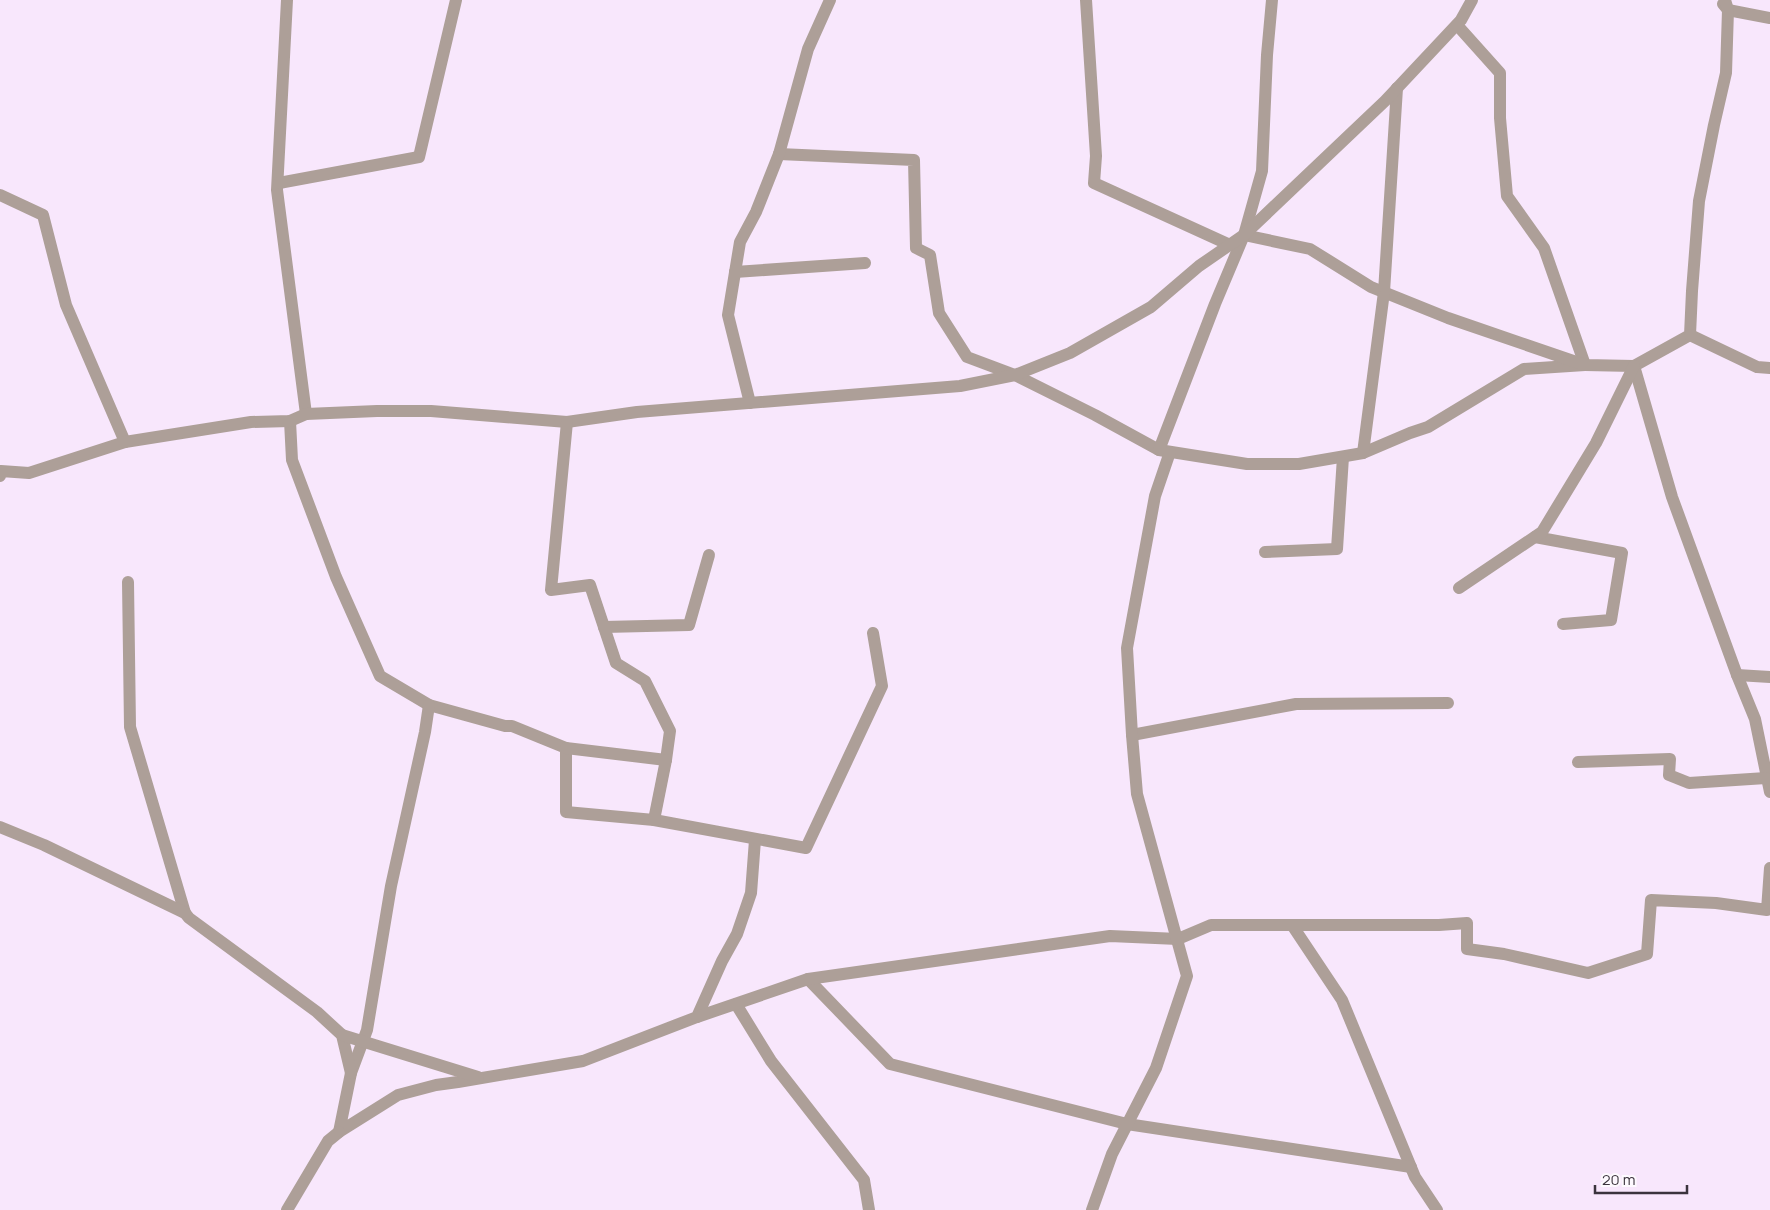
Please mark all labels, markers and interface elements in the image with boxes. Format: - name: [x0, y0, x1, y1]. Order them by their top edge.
- scale bar: [1595, 1162, 1688, 1194]
- text: 20 m: [1602, 1169, 1635, 1190]

